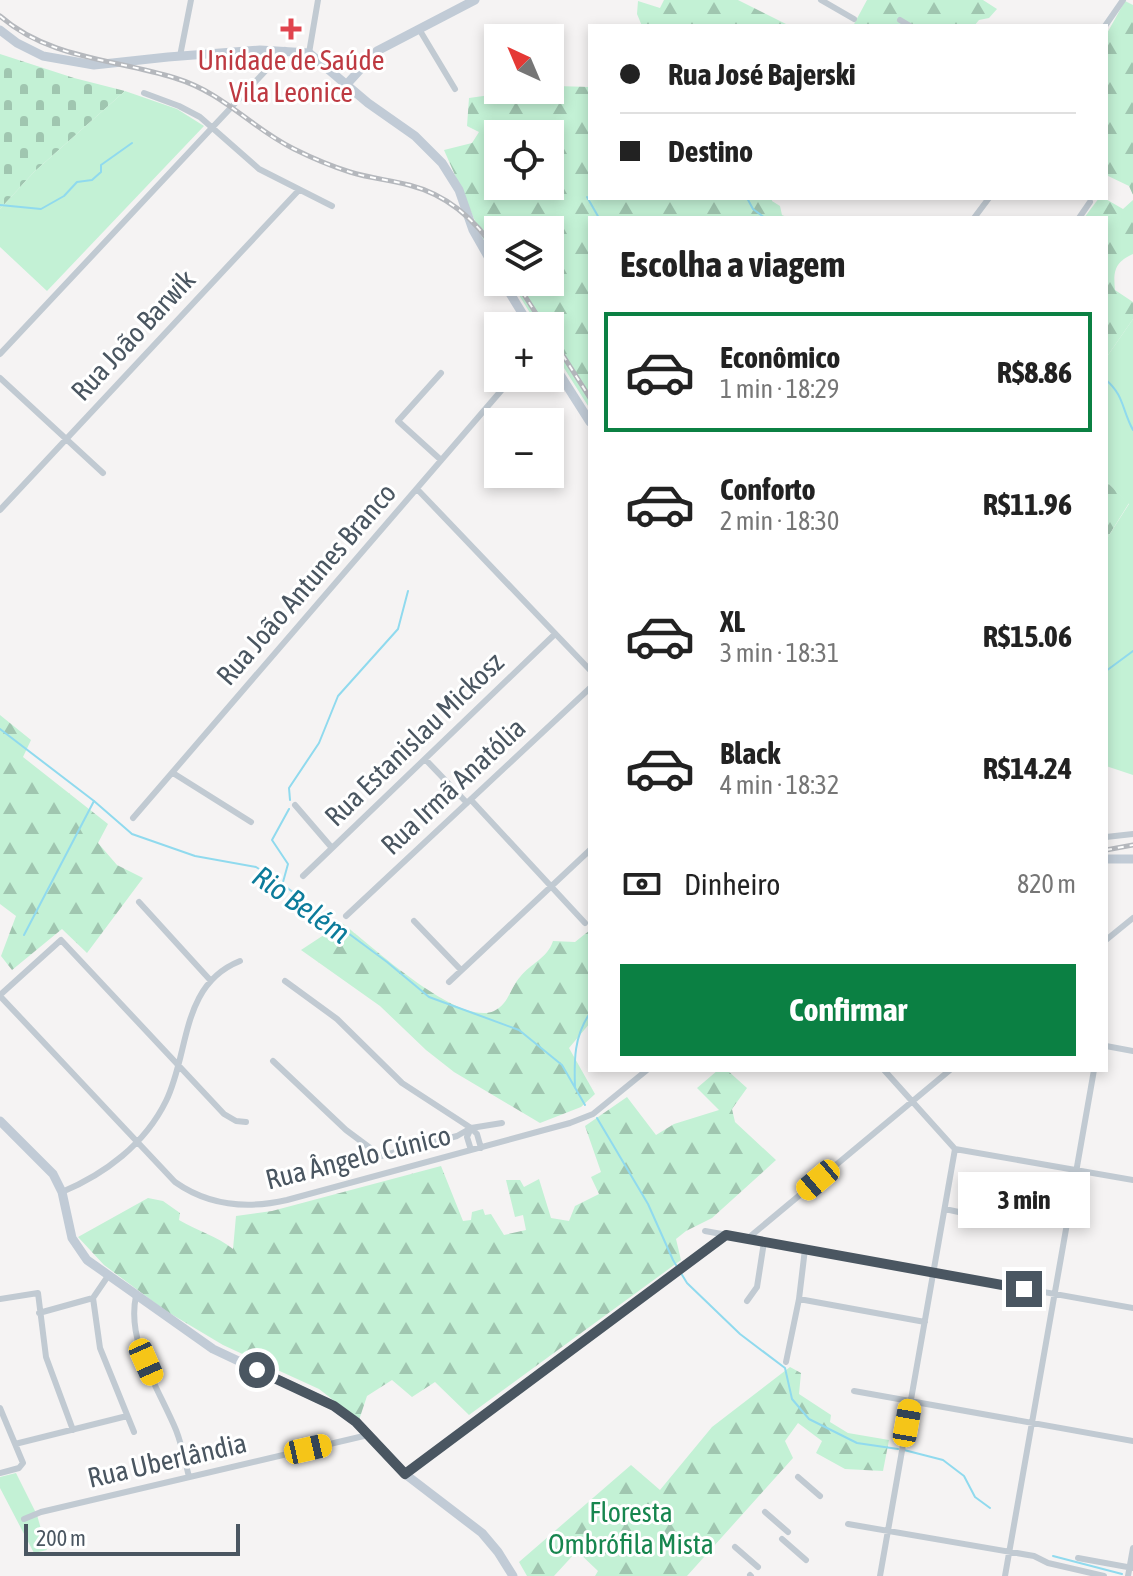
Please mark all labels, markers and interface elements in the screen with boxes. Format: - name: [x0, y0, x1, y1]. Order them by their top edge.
- marker: Unidade de Saúde Vila Leonice: [280, 18, 302, 40]
- north arrow: [484, 24, 564, 104]
- map controls: [484, 24, 564, 488]
- place label: Unidade de Saúde Vila Leonice: [198, 44, 384, 108]
- text: Rua José Bajerski: [668, 57, 856, 91]
- button: locate: [484, 120, 564, 200]
- text: Destino: [668, 134, 753, 168]
- button: layers: [484, 216, 564, 296]
- text: Escolha a viagem: [620, 243, 846, 285]
- street label: Rua João Barwik: [65, 263, 201, 407]
- button: +: [484, 312, 564, 392]
- icon: car: [624, 336, 696, 408]
- text: Econômico: [720, 340, 840, 374]
- text: R$8.86: [997, 355, 1072, 389]
- text: 1 min · 18:29: [720, 374, 839, 404]
- button: −: [484, 408, 564, 488]
- icon: car: [624, 468, 696, 540]
- text: Conforto: [720, 472, 816, 506]
- street label: Rua João Antunes Branco: [210, 477, 402, 691]
- text: R$11.96: [983, 487, 1072, 521]
- text: 2 min · 18:30: [720, 506, 839, 536]
- icon: car: [624, 600, 696, 672]
- text: XL: [720, 604, 745, 638]
- text: R$15.06: [983, 619, 1072, 653]
- text: 3 min · 18:31: [720, 638, 839, 668]
- street label: Rua Estanislau Mickosz: [318, 646, 510, 832]
- street label: Rua Irmã Anatólia: [374, 711, 532, 861]
- icon: car: [624, 732, 696, 804]
- text: Black: [720, 736, 780, 770]
- text: R$14.24: [983, 751, 1072, 785]
- text: 4 min · 18:32: [720, 770, 839, 800]
- water label: Rio Belém: [246, 859, 357, 950]
- icon: cash: [620, 862, 664, 906]
- text: Dinheiro: [684, 867, 780, 901]
- text: 820 m: [1017, 869, 1076, 899]
- button: Confirmar: [620, 964, 1076, 1056]
- street label: Rua Ângelo Cúnico: [262, 1119, 454, 1195]
- car: [792, 1155, 844, 1205]
- callout: 3 min: [958, 1173, 1090, 1229]
- text: 3 min: [997, 1185, 1051, 1215]
- route end: [1006, 1271, 1042, 1307]
- car: [125, 1335, 167, 1389]
- route start: [239, 1352, 275, 1388]
- car: [891, 1397, 923, 1449]
- street label: Rua Uberlândia: [85, 1426, 249, 1494]
- car: [282, 1432, 334, 1466]
- park label: Floresta Ombrófila Mista: [548, 1496, 714, 1560]
- scale bar: [24, 1520, 240, 1556]
- text: 200 m: [36, 1525, 86, 1551]

